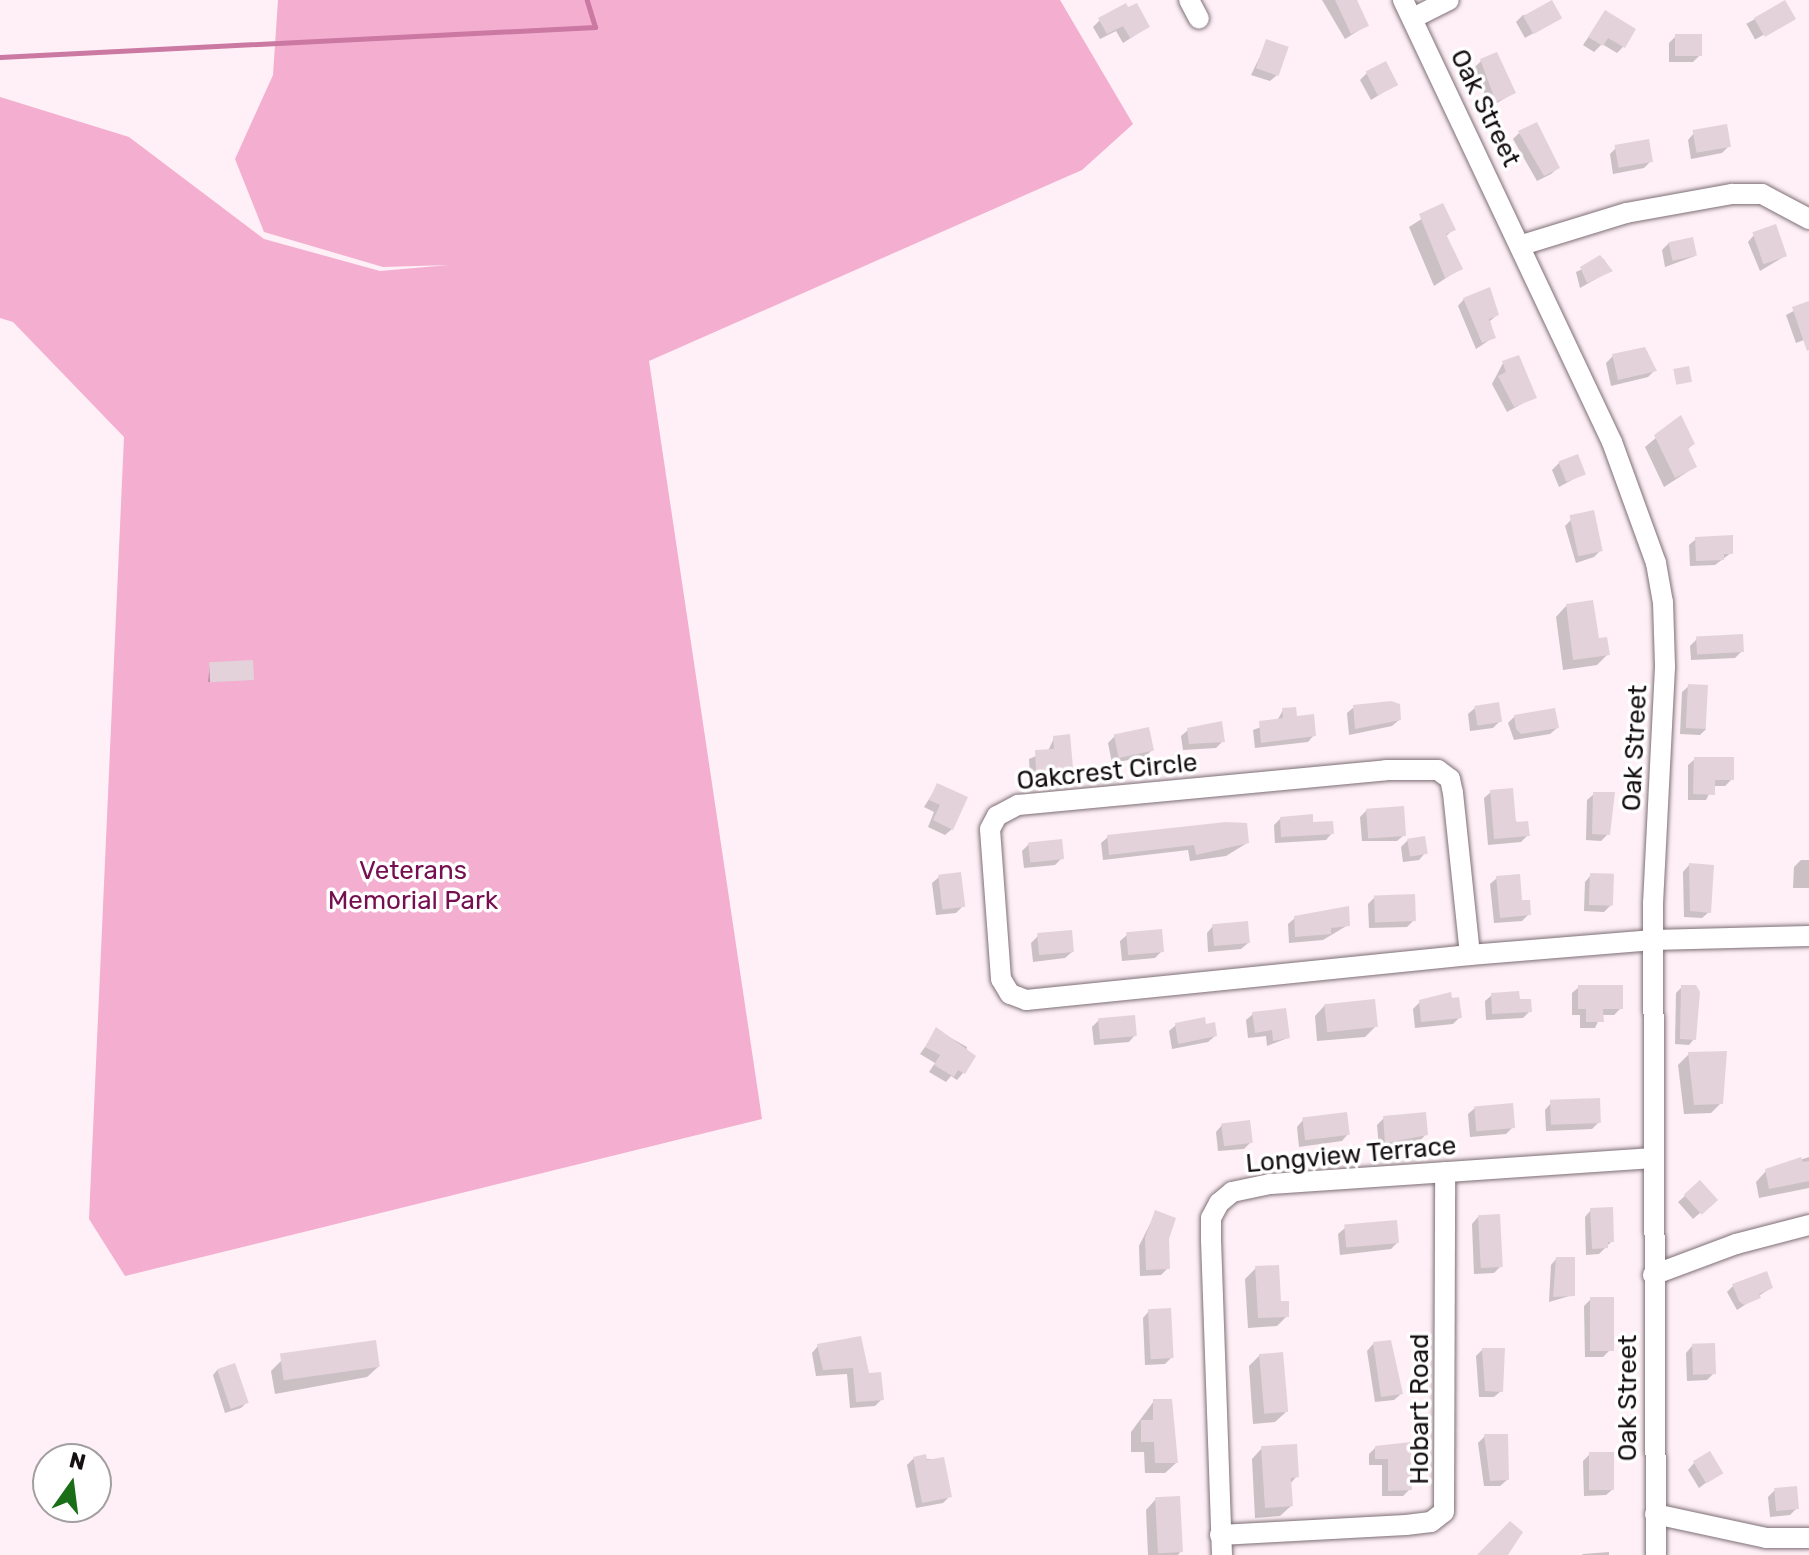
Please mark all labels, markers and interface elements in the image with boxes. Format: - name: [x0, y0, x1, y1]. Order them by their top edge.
- street label: Oak Street: [1443, 44, 1527, 172]
- street label: Oak Street: [1616, 684, 1654, 812]
- street label: Oakcrest Circle: [1015, 747, 1199, 797]
- park label: Veterans Memorial Park: [328, 855, 498, 916]
- street label: Longview Terrace: [1244, 1130, 1458, 1180]
- street label: Hobart Road: [1404, 1333, 1436, 1485]
- street label: Oak Street: [1612, 1335, 1644, 1461]
- north arrow: [32, 1443, 112, 1523]
- text: N: [66, 1446, 88, 1476]

